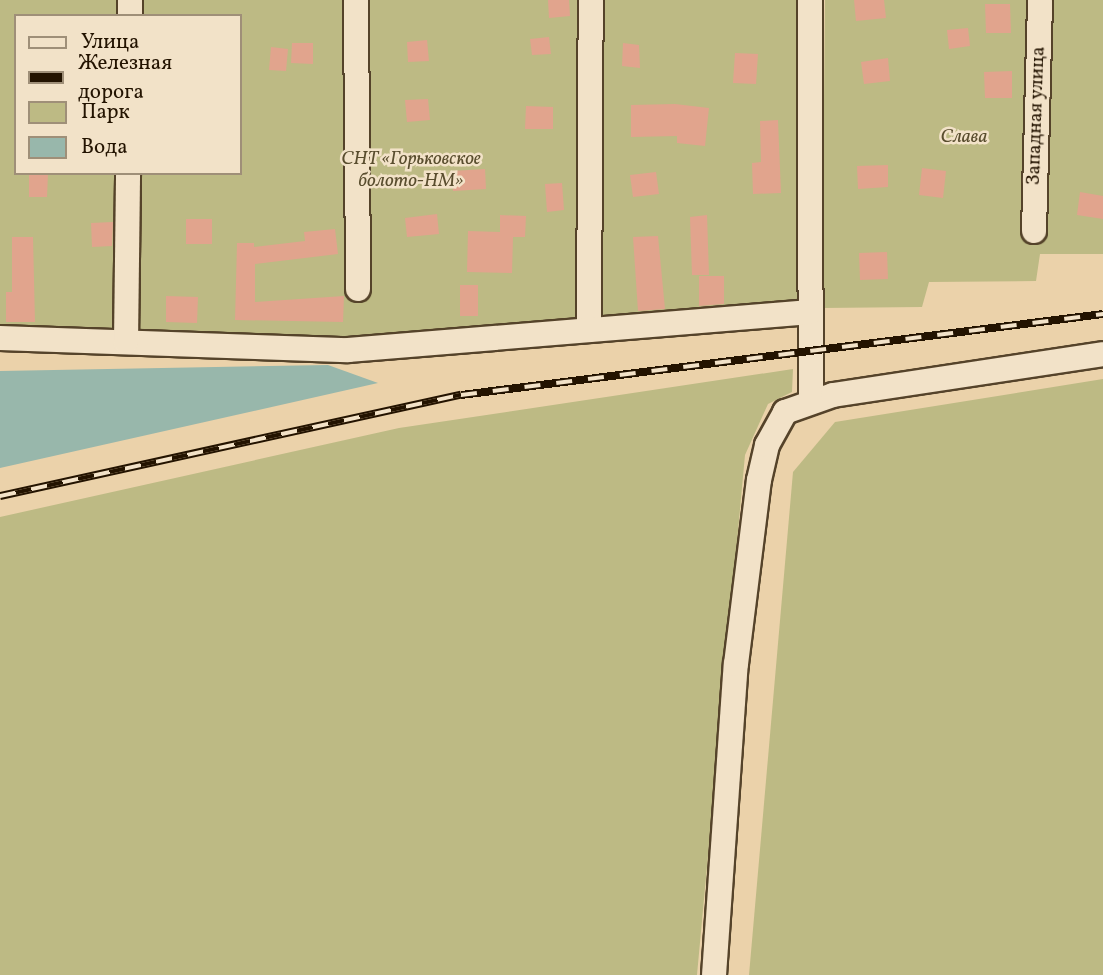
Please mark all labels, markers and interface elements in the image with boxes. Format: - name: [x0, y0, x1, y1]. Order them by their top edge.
- legend: [14, 14, 242, 175]
- text: Улица: [81, 28, 139, 57]
- street label: Западная улица: [1023, 46, 1051, 186]
- text: Железная дорога: [78, 49, 172, 107]
- text: Парк: [81, 98, 130, 127]
- park label: Слава: [941, 127, 987, 149]
- text: Вода: [81, 133, 128, 162]
- park label: СНТ «Горьковское болото-НМ»: [341, 149, 481, 193]

